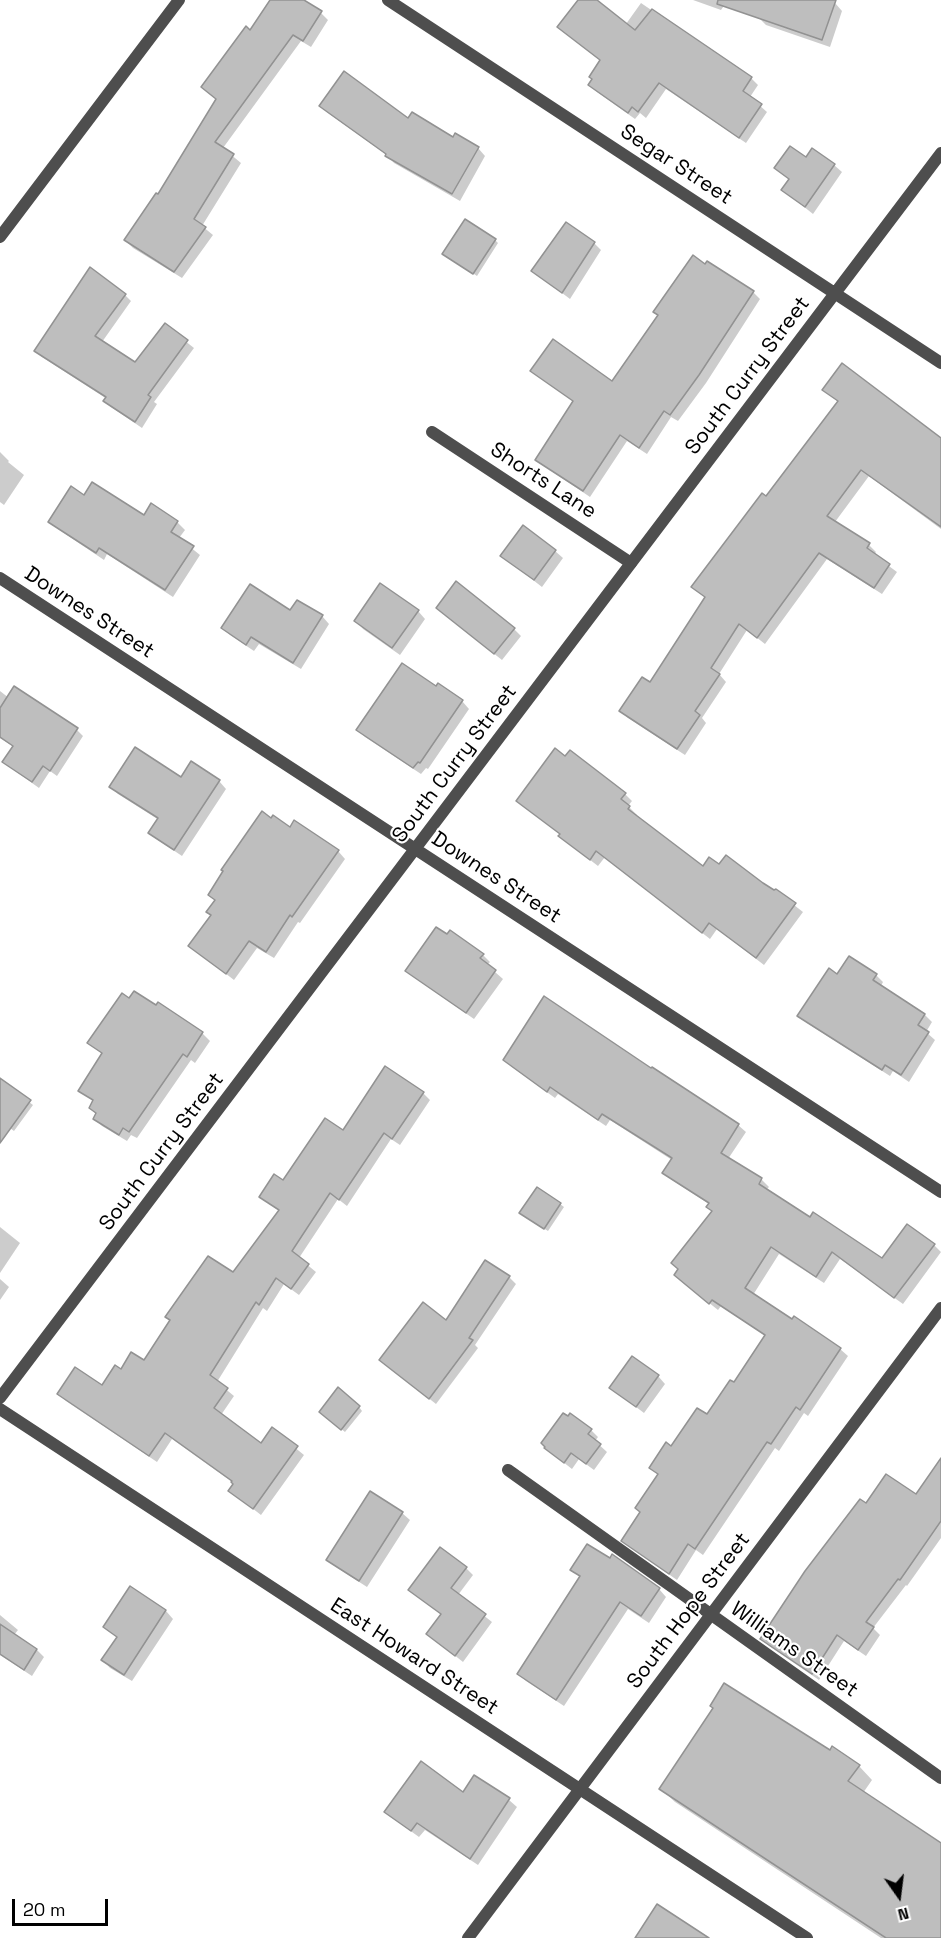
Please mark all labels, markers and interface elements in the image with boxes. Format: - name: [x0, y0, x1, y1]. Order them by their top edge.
- street label: Segar Street: [615, 119, 737, 211]
- street label: South Curry Street: [680, 292, 816, 460]
- street label: Shorts Lane: [485, 437, 601, 525]
- street label: Downes Street: [19, 562, 159, 664]
- street label: South Curry Street: [387, 680, 523, 848]
- street label: Downes Street: [426, 827, 566, 929]
- street label: South Curry Street: [94, 1068, 230, 1236]
- street label: South Hope Street: [622, 1528, 756, 1694]
- street label: East Howard Street: [325, 1593, 503, 1721]
- street label: Williams Street: [725, 1597, 863, 1703]
- north arrow: [869, 1866, 929, 1926]
- scale bar: [15, 1887, 111, 1925]
- text: 20 m: [23, 1898, 66, 1921]
- text: N: [896, 1902, 911, 1925]

